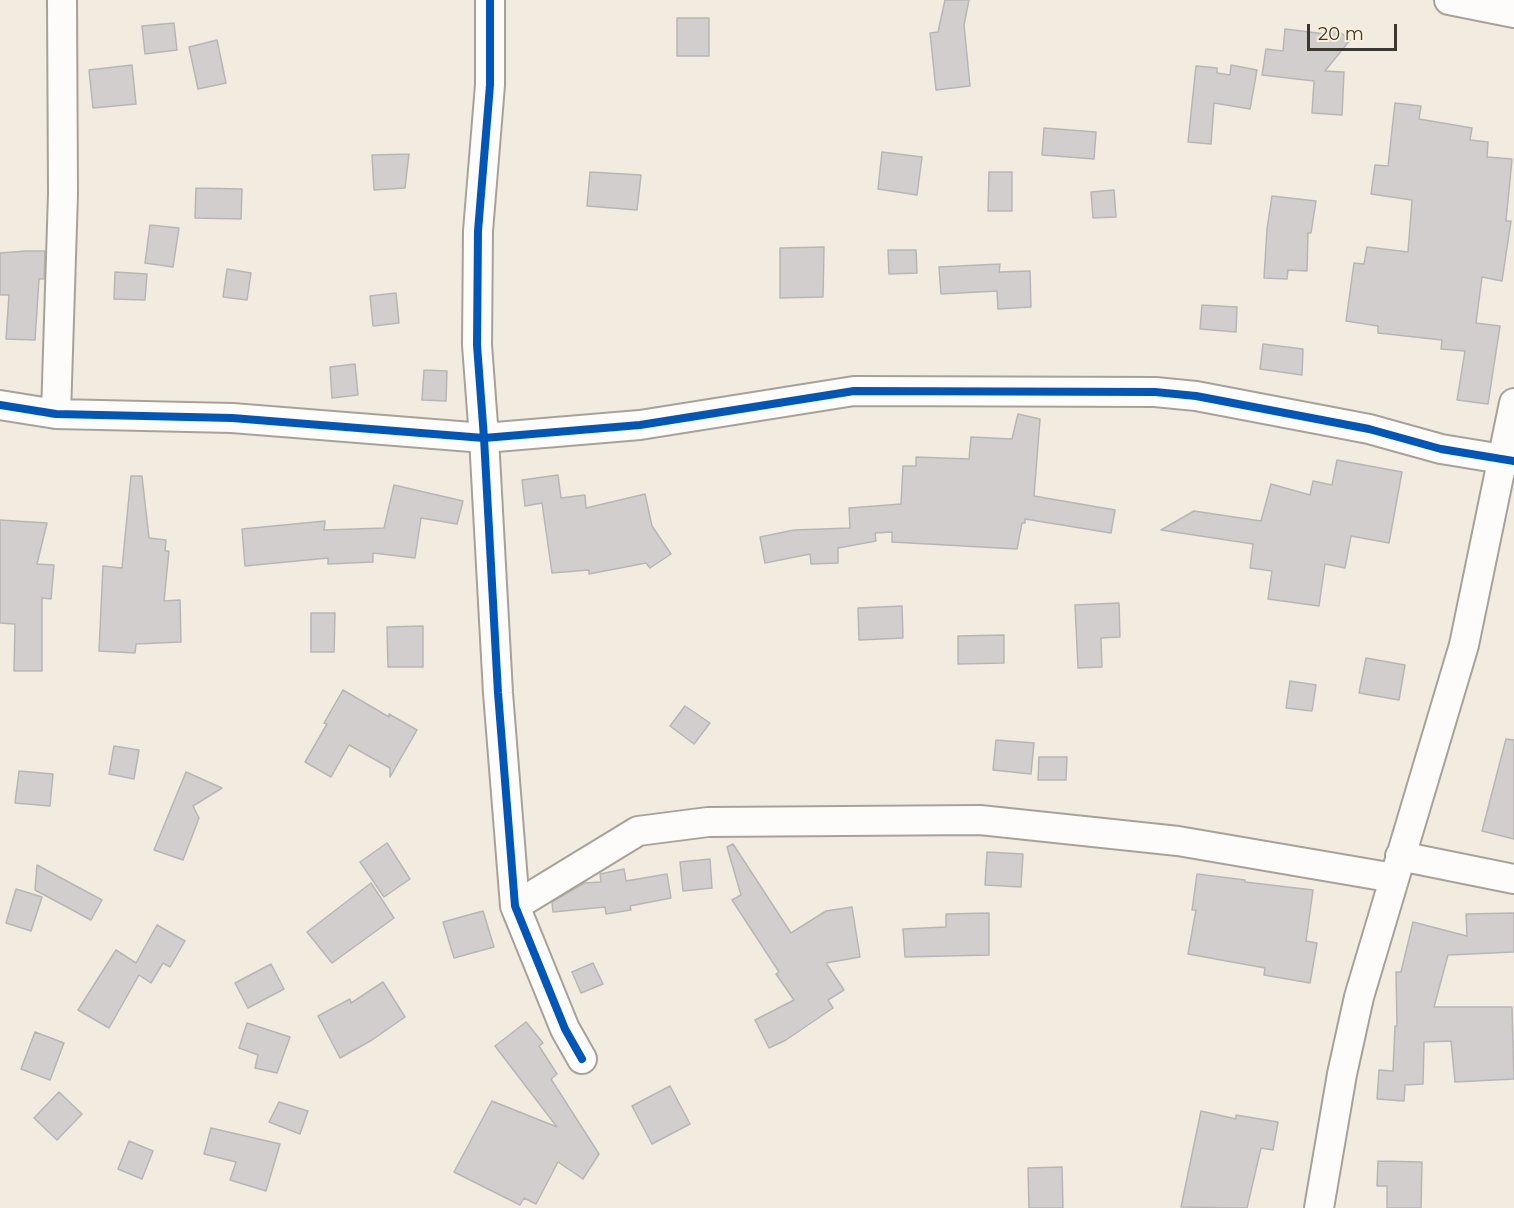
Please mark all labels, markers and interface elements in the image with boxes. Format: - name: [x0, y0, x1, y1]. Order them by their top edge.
- scale bar: [1310, 12, 1400, 50]
- text: 20 m: [1318, 23, 1364, 45]

